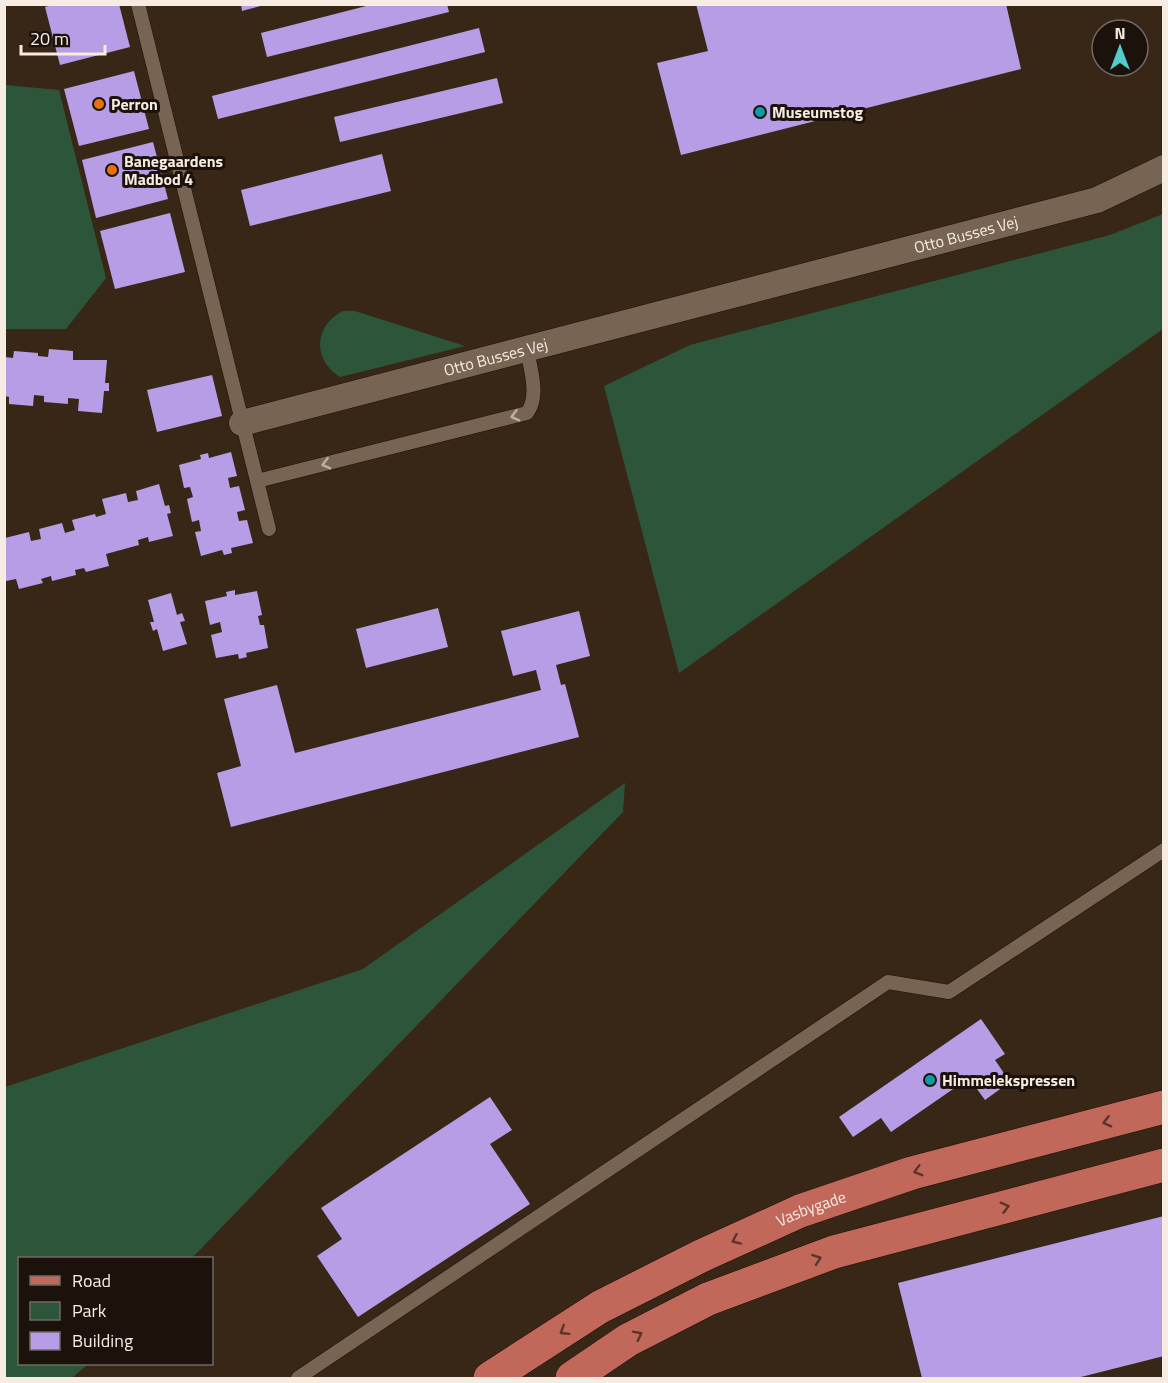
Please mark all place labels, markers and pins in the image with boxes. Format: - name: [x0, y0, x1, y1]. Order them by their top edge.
- place label: Perron: [111, 92, 158, 116]
- marker: Perron: [92, 97, 106, 111]
- place label: Museumstog: [772, 100, 863, 124]
- marker: Museumstog: [753, 105, 767, 119]
- place label: Banegaardens Madbod 4: [124, 149, 223, 191]
- marker: Banegaardens Madbod 4: [105, 163, 119, 177]
- place label: Himmelekspressen: [942, 1068, 1075, 1092]
- marker: Himmelekspressen: [923, 1073, 937, 1087]

